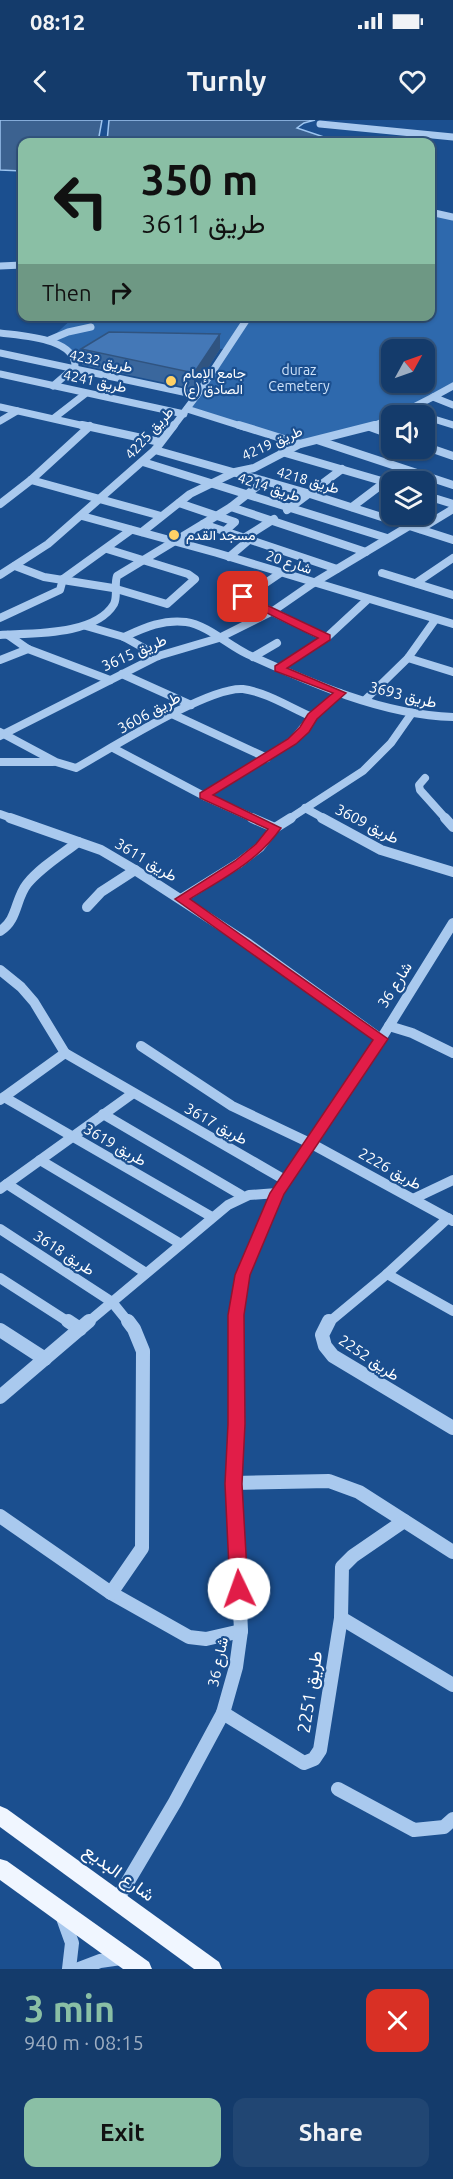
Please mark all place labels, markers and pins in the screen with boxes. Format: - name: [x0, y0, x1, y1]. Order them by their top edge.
- place label: جامع الإمام الصادق (ع): [183, 365, 246, 400]
- marker: جامع الإمام الصادق (ع): [164, 374, 178, 388]
- place label: مسجد القدم: [186, 527, 256, 544]
- marker: مسجد القدم: [167, 528, 181, 542]
- pin: [217, 571, 268, 622]

